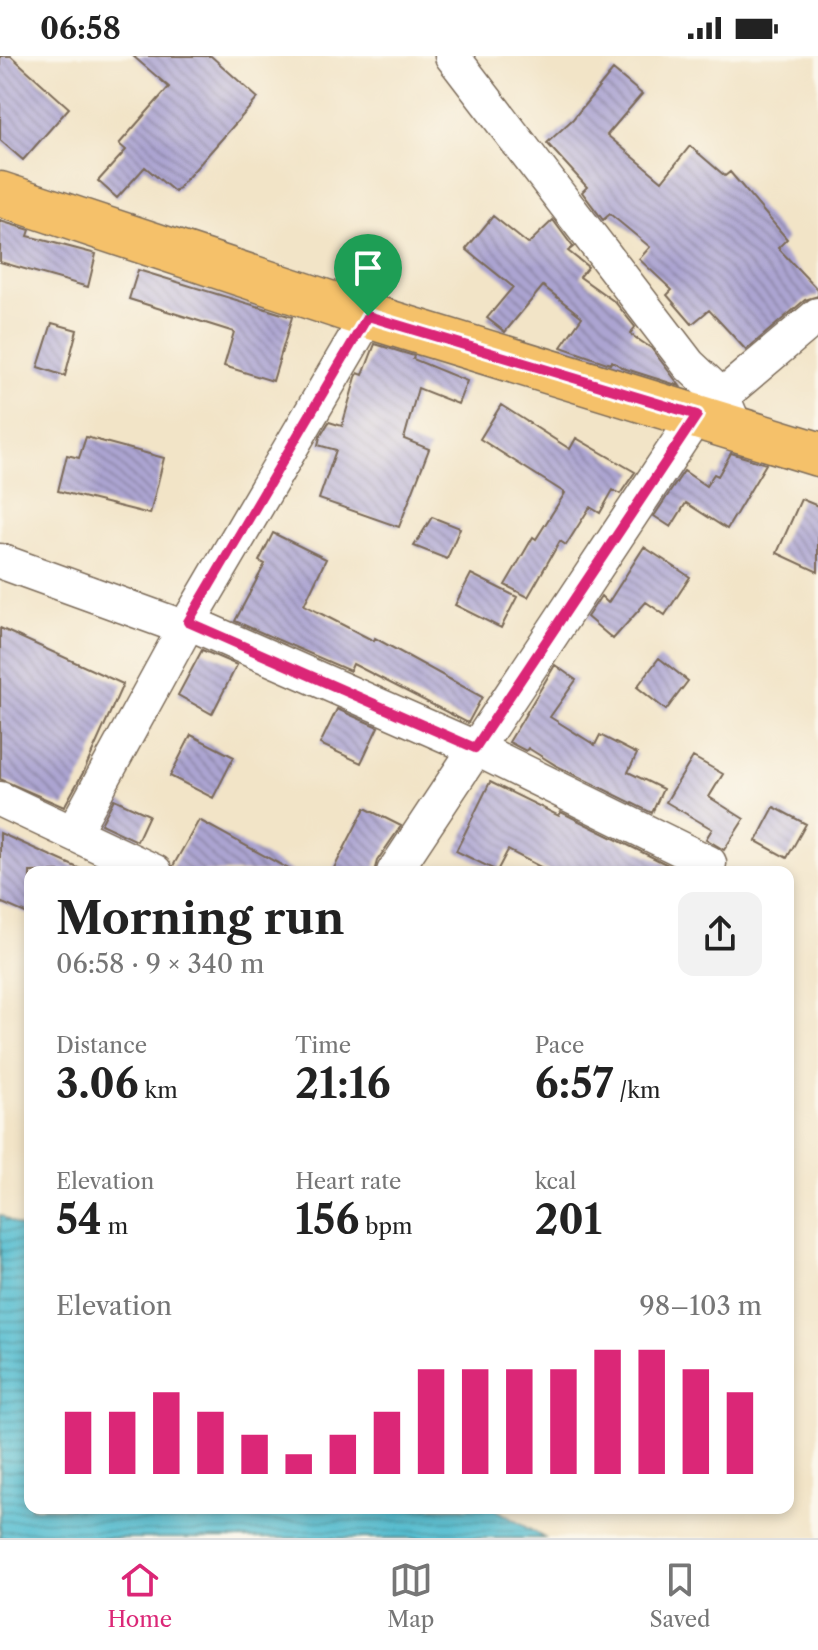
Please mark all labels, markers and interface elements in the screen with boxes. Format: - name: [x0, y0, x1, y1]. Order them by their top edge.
- text: 06:58: [40, 10, 121, 47]
- pin: [334, 234, 402, 316]
- icon: arrive: [346, 246, 390, 290]
- text: Morning run: [56, 891, 345, 945]
- button: share: [678, 892, 762, 976]
- text: 06:58 · 9 × 340 m: [56, 948, 264, 980]
- text: Distance: [56, 1032, 147, 1059]
- text: Time: [295, 1032, 351, 1059]
- text: Pace: [535, 1032, 584, 1059]
- text: 3.06: [56, 1059, 139, 1108]
- text: 21:16: [295, 1059, 391, 1108]
- text: 6:57: [535, 1059, 613, 1108]
- text: km: [139, 1077, 178, 1104]
- text: /km: [613, 1077, 660, 1104]
- text: Elevation: [56, 1168, 154, 1195]
- text: Heart rate: [295, 1168, 401, 1195]
- text: kcal: [535, 1168, 576, 1195]
- text: 54: [56, 1195, 102, 1244]
- text: 156: [295, 1195, 359, 1244]
- text: 201: [535, 1195, 602, 1244]
- text: m: [102, 1213, 128, 1240]
- text: bpm: [359, 1213, 413, 1240]
- text: Elevation: [56, 1290, 172, 1322]
- text: 98–103 m: [639, 1290, 762, 1322]
- tab: Home: [108, 1558, 172, 1633]
- tab: Map: [387, 1558, 434, 1633]
- tab: Saved: [649, 1558, 710, 1633]

